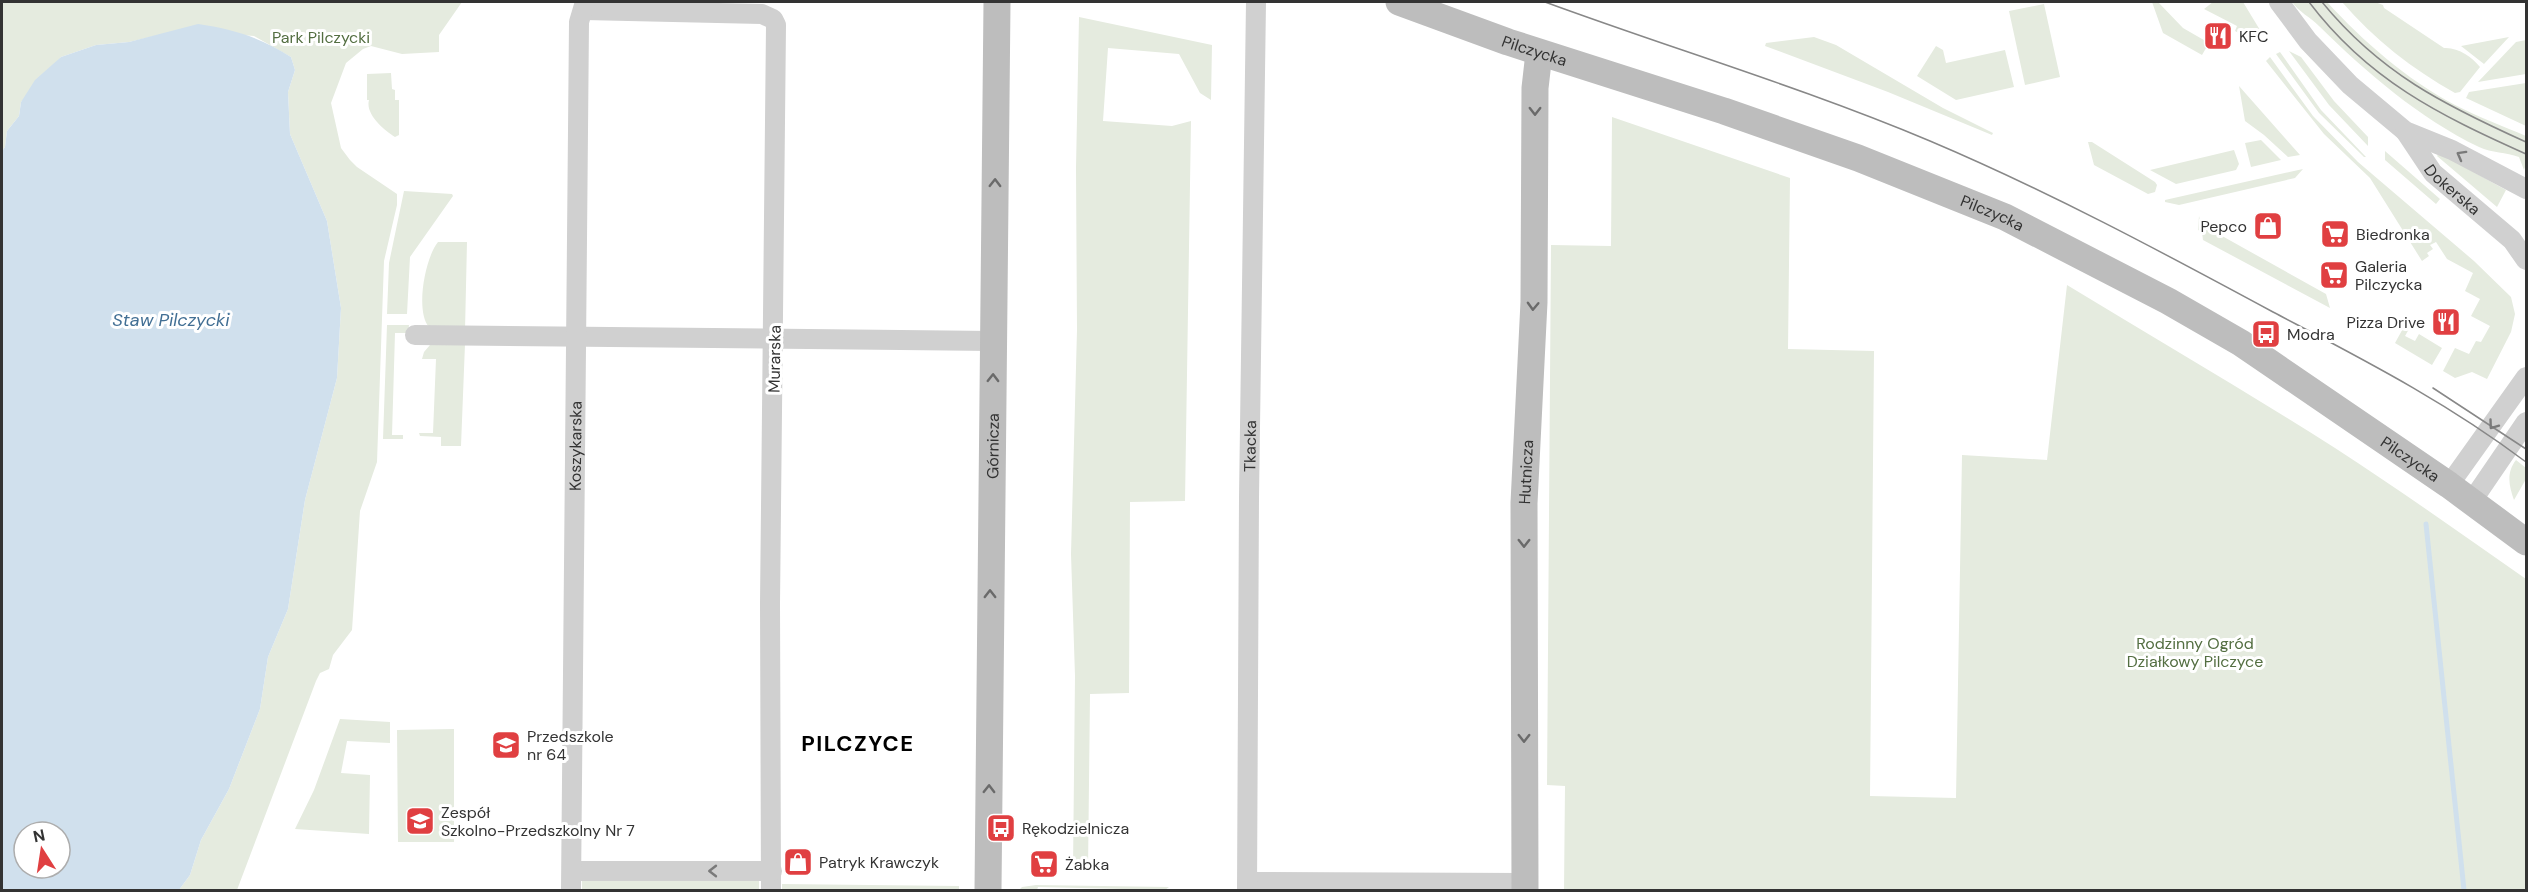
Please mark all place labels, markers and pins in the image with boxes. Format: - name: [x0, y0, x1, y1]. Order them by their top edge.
- restaurant icon: KFC: [2202, 20, 2234, 52]
- place label: KFC: [2239, 26, 2268, 47]
- shop icon: Pepco: [2252, 210, 2284, 242]
- place label: Pepco: [2200, 216, 2247, 237]
- supermarket icon: Biedronka: [2319, 218, 2351, 250]
- place label: Biedronka: [2356, 224, 2430, 245]
- place label: Galeria Pilczycka: [2355, 256, 2422, 295]
- supermarket icon: Galeria Pilczycka: [2318, 259, 2350, 291]
- restaurant icon: Pizza Drive: [2430, 306, 2462, 338]
- place label: Pizza Drive: [2346, 312, 2425, 333]
- bus stop icon: Modra: [2250, 318, 2282, 350]
- place label: Modra: [2287, 324, 2335, 345]
- place label: Przedszkole nr 64: [527, 726, 614, 765]
- school or university icon: Przedszkole nr 64: [490, 729, 522, 761]
- place label: Zespół Szkolno-Przedszkolny Nr 7: [441, 802, 635, 841]
- school or university icon: Zespół Szkolno-Przedszkolny Nr 7: [404, 805, 436, 837]
- bus stop icon: Rękodzielnicza: [985, 812, 1017, 844]
- place label: Rękodzielnicza: [1022, 818, 1129, 839]
- shop icon: Patryk Krawczyk: [782, 846, 814, 878]
- supermarket icon: Żabka: [1028, 848, 1060, 880]
- place label: Patryk Krawczyk: [819, 852, 939, 873]
- place label: Żabka: [1065, 854, 1109, 875]

